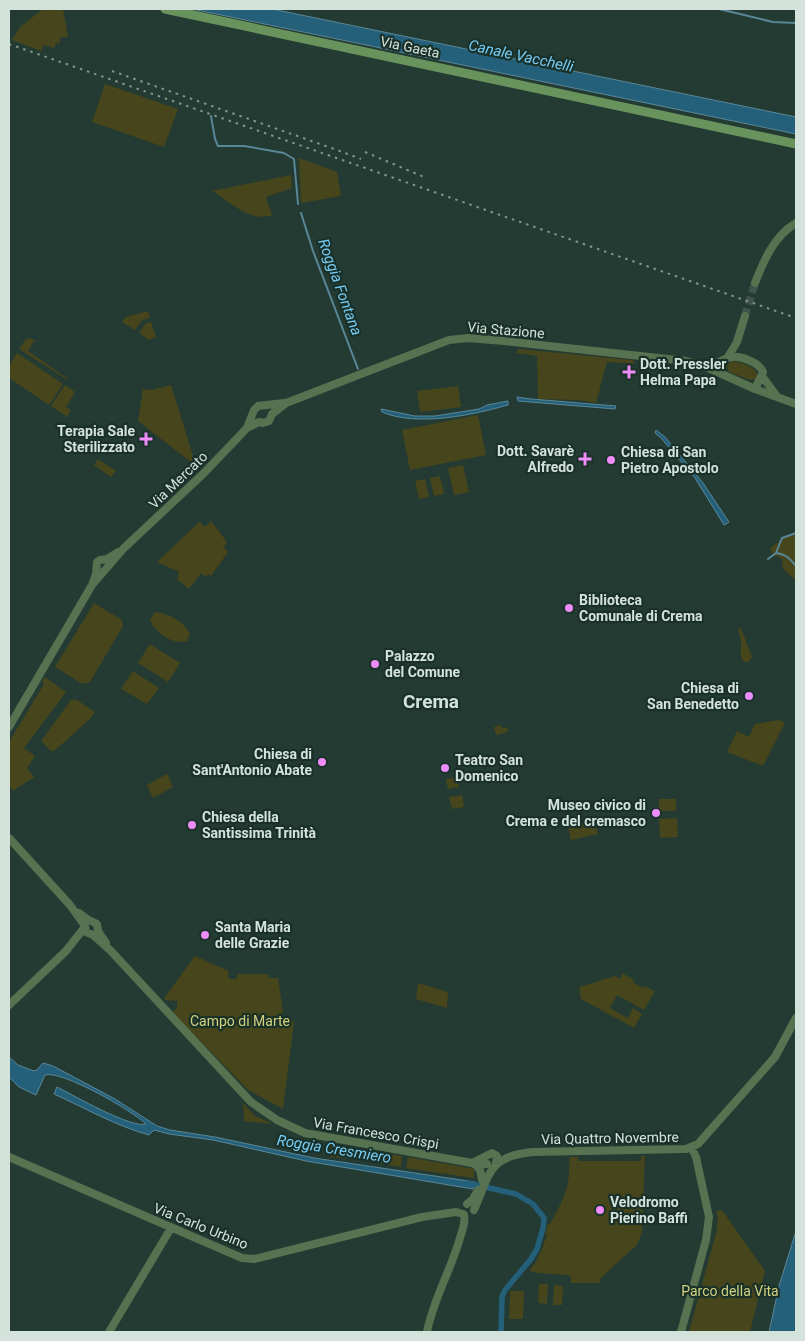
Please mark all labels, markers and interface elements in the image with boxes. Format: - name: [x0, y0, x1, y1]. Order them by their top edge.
- street label: Via Gaeta: [379, 33, 441, 61]
- water label: Canale Vacchelli: [467, 36, 575, 76]
- water label: Roggia Fontana: [314, 236, 366, 338]
- street label: Via Stazione: [467, 319, 545, 341]
- place label: Dott. Pressler Helma Papa: [640, 356, 726, 388]
- marker: Dott. Pressler Helma Papa: [622, 365, 636, 379]
- place label: Terapia Sale Sterilizzato: [57, 423, 135, 455]
- marker: Terapia Sale Sterilizzato: [139, 432, 153, 446]
- place label: Dott. Savarè Alfredo: [497, 443, 574, 475]
- place label: Chiesa di San Pietro Apostolo: [621, 444, 719, 476]
- street label: Via Mercato: [145, 448, 211, 512]
- marker: Dott. Savarè Alfredo: [578, 452, 592, 466]
- marker: Chiesa di San Pietro Apostolo: [605, 454, 617, 466]
- place label: Biblioteca Comunale di Crema: [579, 592, 703, 624]
- marker: Biblioteca Comunale di Crema: [563, 602, 575, 614]
- place label: Palazzo del Comune: [385, 648, 461, 680]
- marker: Palazzo del Comune: [369, 658, 381, 670]
- place label: Chiesa di San Benedetto: [647, 680, 739, 712]
- district label: Crema: [403, 690, 459, 713]
- marker: Chiesa di San Benedetto: [743, 690, 755, 702]
- place label: Chiesa di Sant'Antonio Abate: [192, 746, 312, 778]
- place label: Teatro San Domenico: [455, 752, 523, 784]
- marker: Chiesa di Sant'Antonio Abate: [316, 756, 328, 768]
- marker: Teatro San Domenico: [439, 762, 451, 774]
- place label: Museo civico di Crema e del cremasco: [506, 797, 646, 829]
- marker: Museo civico di Crema e del cremasco: [650, 807, 662, 819]
- place label: Chiesa della Santissima Trinità: [202, 809, 317, 841]
- marker: Chiesa della Santissima Trinità: [186, 819, 198, 831]
- place label: Santa Maria delle Grazie: [215, 919, 291, 951]
- marker: Santa Maria delle Grazie: [199, 929, 211, 941]
- park label: Campo di Marte: [190, 1013, 290, 1029]
- street label: Via Francesco Crispi: [312, 1114, 440, 1152]
- street label: Via Quattro Novembre: [541, 1129, 679, 1147]
- water label: Roggia Cresmiero: [276, 1131, 392, 1167]
- place label: Velodromo Pierino Baffi: [610, 1194, 688, 1226]
- street label: Via Carlo Urbino: [151, 1200, 251, 1252]
- marker: Velodromo Pierino Baffi: [594, 1204, 606, 1216]
- park label: Parco della Vita: [681, 1283, 779, 1299]

